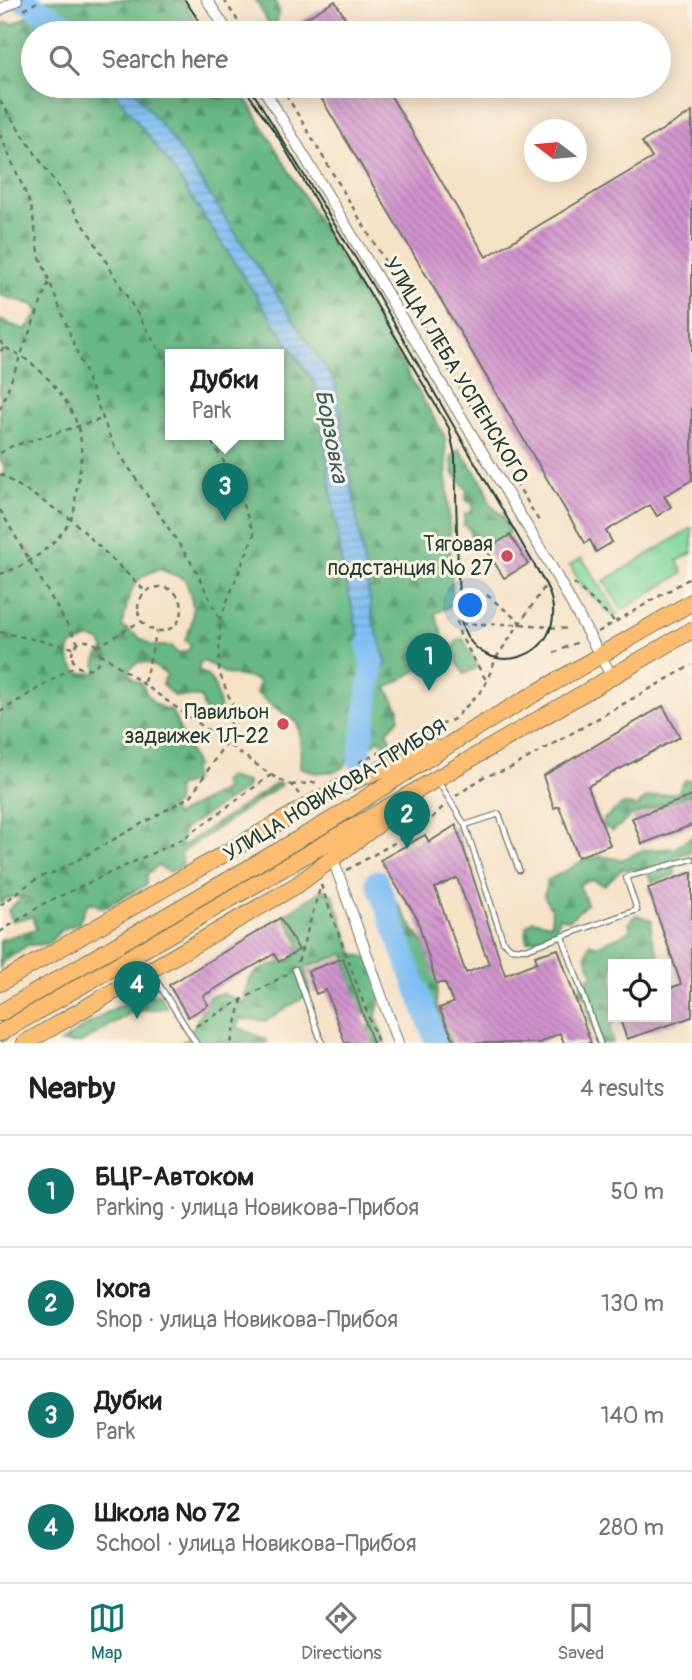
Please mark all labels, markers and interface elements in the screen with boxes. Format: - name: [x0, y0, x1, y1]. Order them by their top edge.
- search box: [21, 21, 671, 98]
- icon: search: [45, 41, 83, 79]
- text: Search here: [101, 44, 228, 76]
- north arrow: [524, 119, 587, 182]
- street label: УЛИЦА ГЛЕБА УСПЕНСКОГО: [377, 252, 534, 488]
- popup: [165, 349, 284, 440]
- text: Дубки: [191, 364, 258, 396]
- water label: Борзовка: [308, 387, 355, 486]
- text: Park: [191, 396, 231, 425]
- pin: 3: [202, 463, 248, 521]
- place label: Тяговая подстанция № 27: [328, 531, 493, 582]
- marker: Тяговая подстанция № 27: [499, 548, 515, 564]
- your location: [453, 588, 487, 622]
- pin: 1: [406, 633, 452, 691]
- place label: Павильон задвижек 1Л-22: [124, 699, 269, 750]
- street label: УЛИЦА НОВИКОВА-ПРИБОЯ: [219, 713, 452, 868]
- marker: Павильон задвижек 1Л-22: [275, 716, 291, 732]
- pin: 2: [384, 791, 430, 849]
- map controls: [608, 959, 671, 1022]
- button: locate: [608, 959, 671, 1022]
- pin: 4: [114, 961, 160, 1019]
- text: Nearby: [28, 1070, 115, 1107]
- text: 4 results: [580, 1074, 664, 1103]
- text: БЦР-Автоком: [95, 1161, 254, 1193]
- text: 1: [47, 1177, 56, 1206]
- text: 50 m: [610, 1177, 664, 1206]
- text: Parking · улица Новикова-Прибоя: [95, 1193, 419, 1222]
- text: Ixora: [95, 1273, 151, 1305]
- text: 2: [45, 1289, 57, 1318]
- text: 130 m: [601, 1289, 664, 1318]
- text: Shop · улица Новикова-Прибоя: [95, 1305, 398, 1334]
- text: Дубки: [95, 1385, 162, 1417]
- text: 3: [45, 1401, 57, 1430]
- text: 140 m: [601, 1401, 664, 1430]
- text: Park: [95, 1417, 135, 1446]
- text: Школа № 72: [95, 1497, 241, 1529]
- text: 4: [44, 1513, 58, 1542]
- text: 280 m: [598, 1513, 664, 1542]
- text: School · улица Новикова-Прибоя: [95, 1529, 416, 1558]
- tab: Map: [88, 1599, 126, 1665]
- tab: Directions: [301, 1599, 382, 1665]
- tab: Saved: [557, 1599, 604, 1665]

